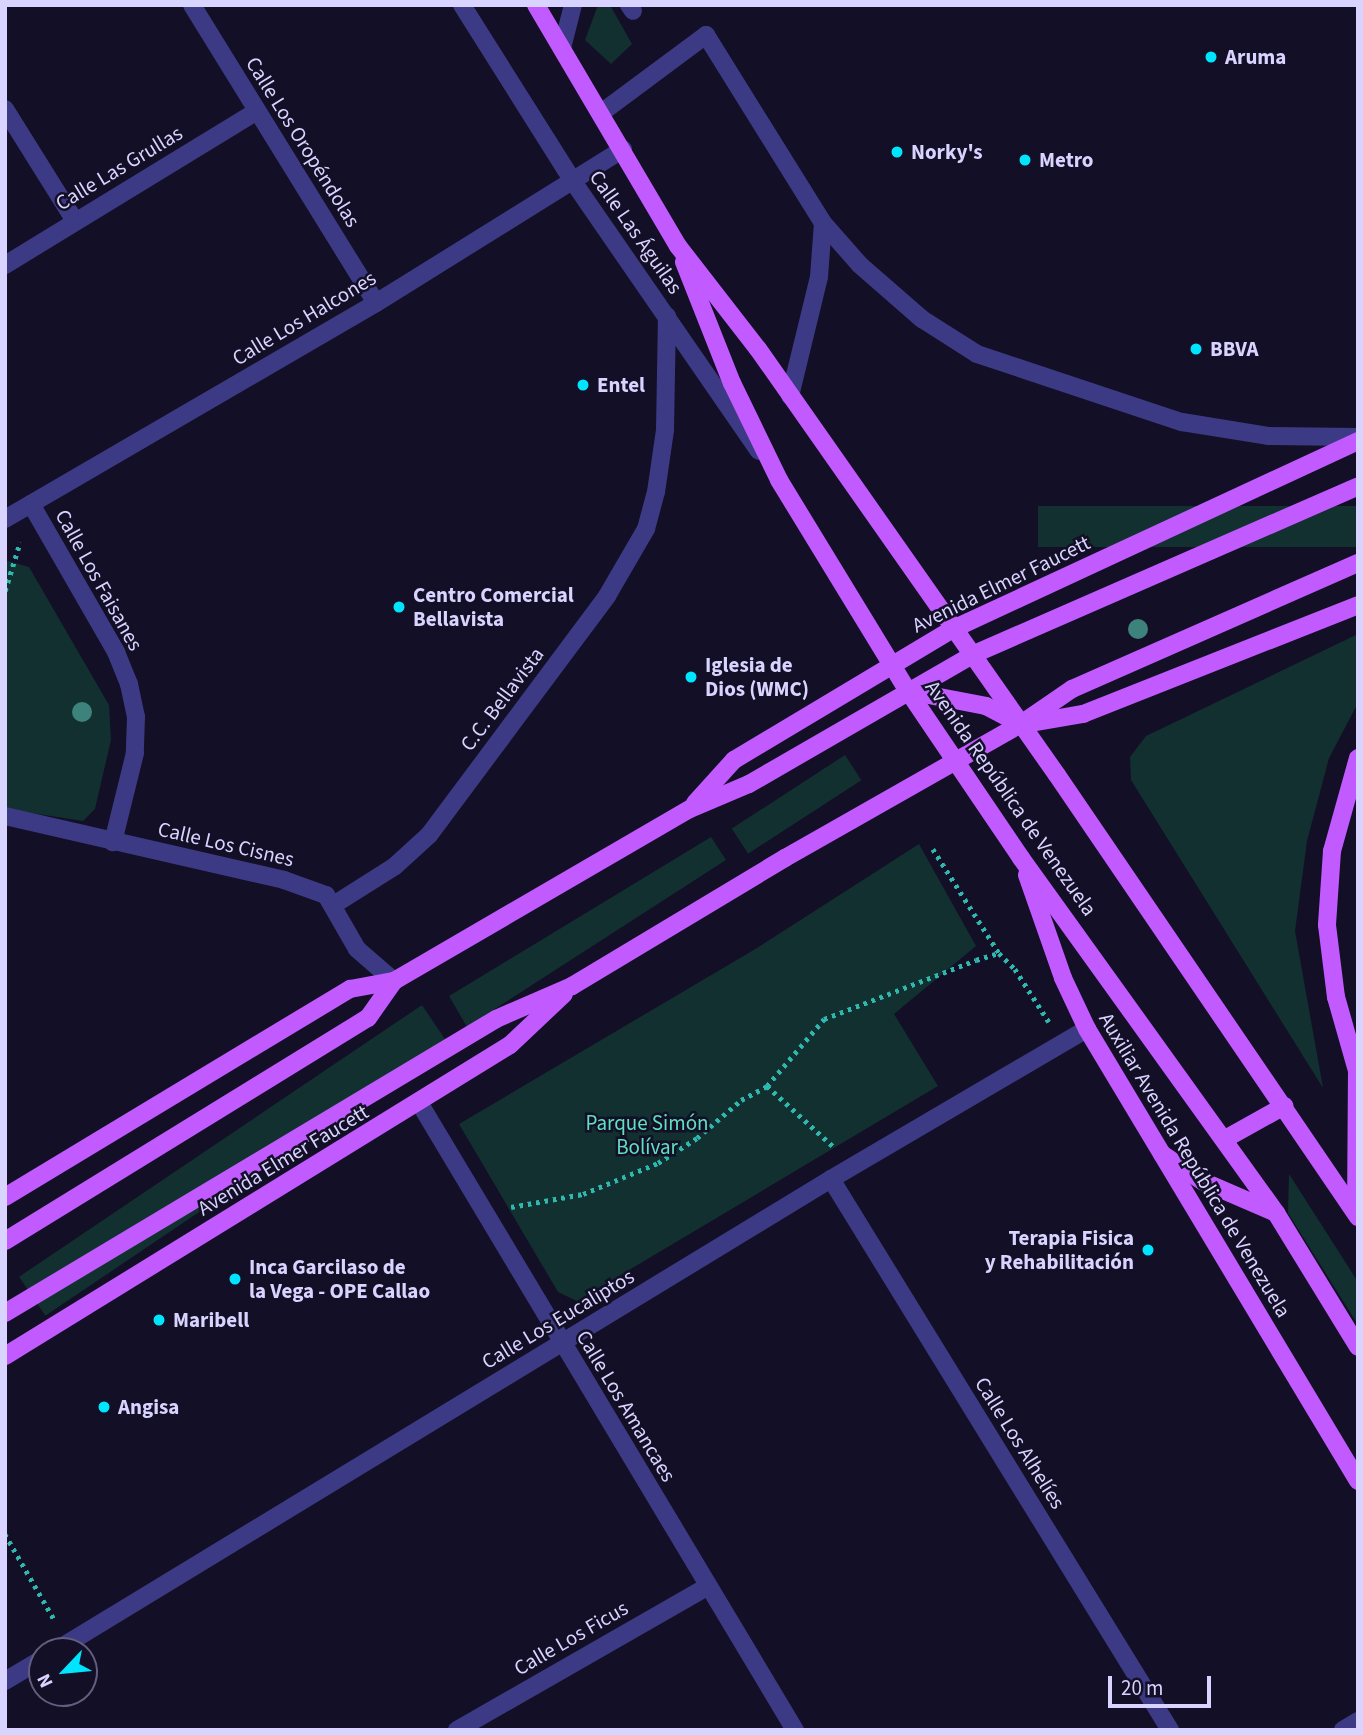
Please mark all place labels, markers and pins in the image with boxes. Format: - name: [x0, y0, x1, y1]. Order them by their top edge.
- place label: Aruma: [1225, 44, 1286, 70]
- marker: Aruma: [1203, 49, 1219, 65]
- place label: Norky's: [911, 139, 983, 165]
- marker: Norky's: [889, 144, 905, 160]
- place label: Metro: [1039, 147, 1094, 173]
- marker: Metro: [1017, 152, 1033, 168]
- place label: BBVA: [1210, 336, 1258, 362]
- marker: BBVA: [1188, 341, 1204, 357]
- place label: Entel: [597, 372, 645, 398]
- marker: Entel: [575, 377, 591, 393]
- place label: Centro Comercial Bellavista: [413, 582, 574, 632]
- marker: Centro Comercial Bellavista: [391, 599, 407, 615]
- place label: Iglesia de Dios (WMC): [705, 652, 809, 702]
- marker: Iglesia de Dios (WMC): [683, 669, 699, 685]
- place label: Terapia Fisica y Rehabilitación: [985, 1225, 1134, 1275]
- marker: Terapia Fisica y Rehabilitación: [1140, 1242, 1156, 1258]
- place label: Inca Garcilaso de la Vega - OPE Callao: [249, 1254, 430, 1304]
- marker: Inca Garcilaso de la Vega - OPE Callao: [227, 1271, 243, 1287]
- place label: Maribell: [173, 1307, 249, 1333]
- marker: Maribell: [151, 1312, 167, 1328]
- place label: Angisa: [118, 1394, 179, 1420]
- marker: Angisa: [96, 1399, 112, 1415]

